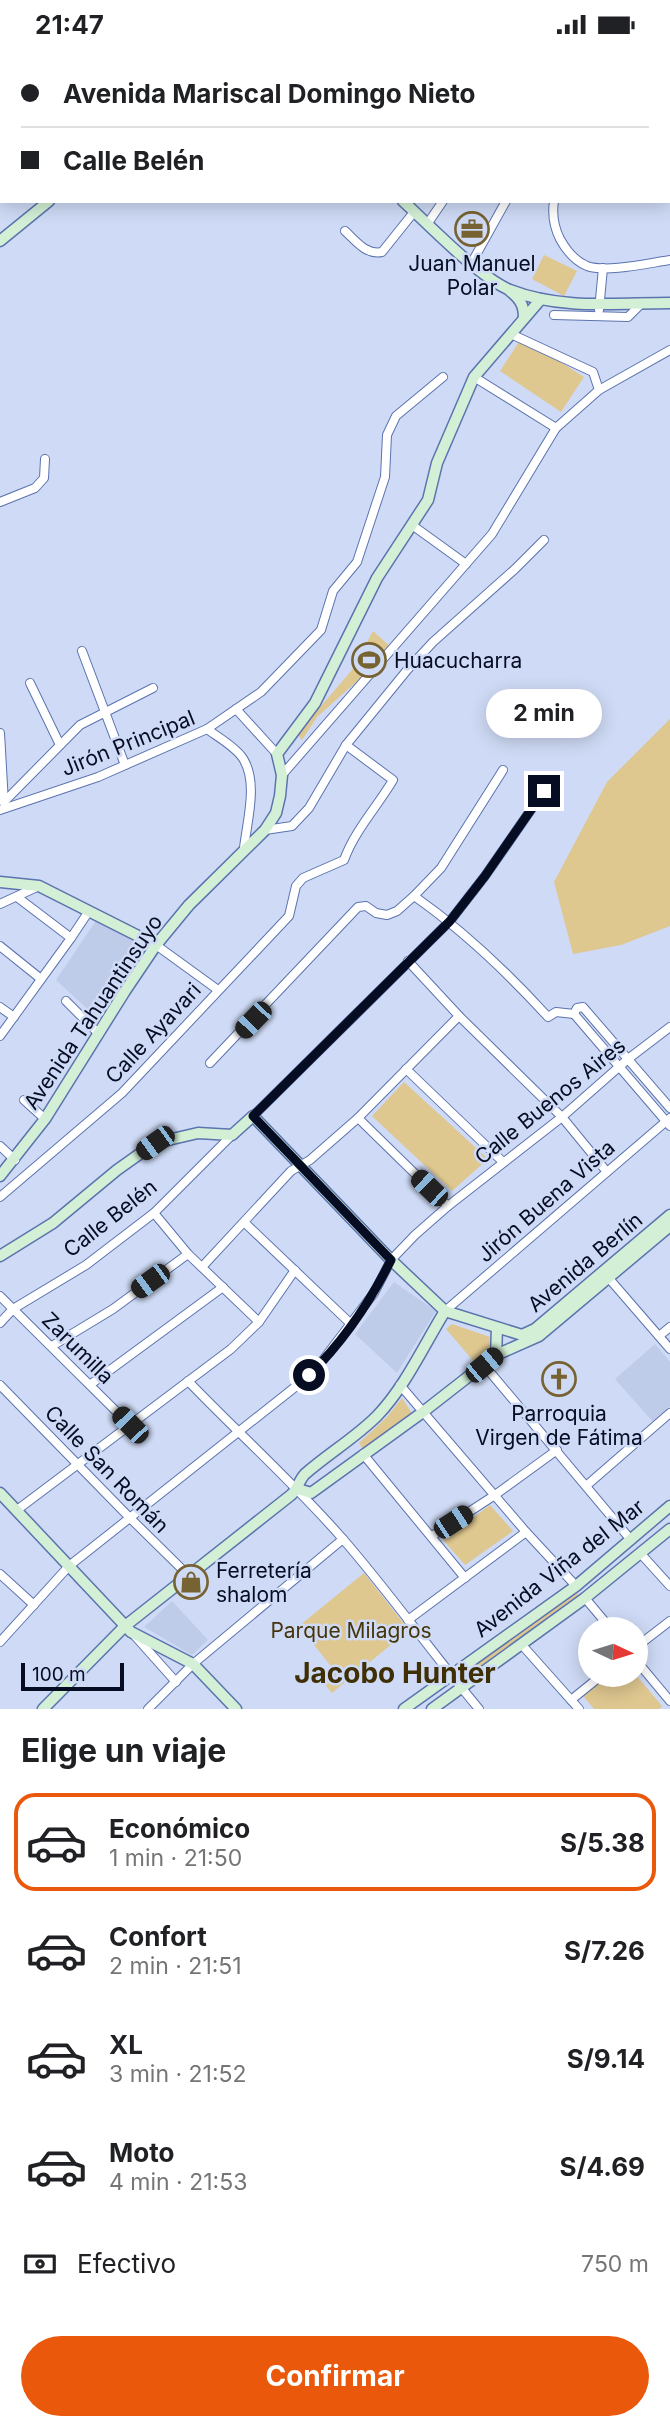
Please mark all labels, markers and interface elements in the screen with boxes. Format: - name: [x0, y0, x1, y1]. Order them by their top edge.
- text: 21:47: [35, 9, 104, 40]
- text: Avenida Mariscal Domingo Nieto: [63, 78, 475, 109]
- text: Calle Belén: [63, 145, 204, 176]
- office icon: Juan Manuel Polar: [453, 210, 491, 248]
- place label: Juan Manuel Polar: [408, 251, 536, 300]
- sports icon: Huacucharra: [350, 641, 388, 679]
- place label: Huacucharra: [394, 648, 522, 673]
- callout: 2 min: [486, 689, 602, 739]
- text: 2 min: [513, 699, 575, 727]
- street label: Jirón Principal: [58, 705, 198, 781]
- route end: [528, 775, 560, 807]
- street label: Avenida Tahuantinsuyo: [18, 910, 168, 1114]
- street label: Calle Ayavari: [100, 977, 206, 1089]
- car: [231, 998, 276, 1042]
- street label: Calle Buenos Aires: [470, 1033, 630, 1169]
- car: [132, 1122, 179, 1164]
- street label: Jirón Buena Vista: [472, 1135, 620, 1267]
- car: [407, 1166, 452, 1210]
- street label: Calle Belén: [58, 1174, 162, 1262]
- street label: Avenida Berlín: [523, 1207, 647, 1317]
- car: [127, 1260, 174, 1302]
- street label: Zarumilla: [37, 1307, 119, 1389]
- car: [462, 1343, 507, 1387]
- route start: [293, 1359, 325, 1391]
- church icon: Parroquia Virgen de Fátima: [540, 1360, 578, 1398]
- street label: Calle San Román: [40, 1400, 174, 1538]
- place label: Parroquia Virgen de Fátima: [475, 1401, 643, 1450]
- car: [108, 1403, 153, 1447]
- street label: Avenida Viña del Mar: [469, 1494, 649, 1642]
- car: [430, 1502, 477, 1542]
- place label: Ferretería shalom: [216, 1558, 312, 1607]
- shop icon: Ferretería shalom: [172, 1563, 210, 1601]
- north arrow: [578, 1617, 648, 1687]
- map controls: [578, 1617, 648, 1687]
- park label: Parque Milagros: [270, 1618, 432, 1643]
- district label: Jacobo Hunter: [294, 1656, 496, 1690]
- scale bar: [21, 1660, 124, 1692]
- text: 100 m: [32, 1663, 86, 1686]
- text: Elige un viaje: [21, 1731, 226, 1770]
- icon: car: [25, 1811, 88, 1874]
- text: Económico: [109, 1813, 250, 1844]
- text: S/5.38: [560, 1827, 645, 1858]
- text: 1 min · 21:50: [109, 1844, 242, 1872]
- icon: car: [25, 1919, 88, 1982]
- text: Confort: [109, 1921, 207, 1952]
- text: S/7.26: [564, 1935, 645, 1966]
- text: 2 min · 21:51: [109, 1952, 242, 1980]
- icon: car: [25, 2027, 88, 2090]
- text: XL: [109, 2029, 143, 2060]
- text: S/9.14: [567, 2043, 645, 2074]
- text: 3 min · 21:52: [109, 2060, 247, 2088]
- icon: car: [25, 2135, 88, 2198]
- text: Moto: [109, 2137, 174, 2168]
- text: S/4.69: [559, 2151, 645, 2182]
- text: 4 min · 21:53: [109, 2168, 247, 2196]
- icon: cash: [21, 2245, 59, 2283]
- text: Efectivo: [77, 2248, 176, 2279]
- text: 750 m: [581, 2250, 649, 2278]
- button: Confirmar: [21, 2336, 649, 2416]

